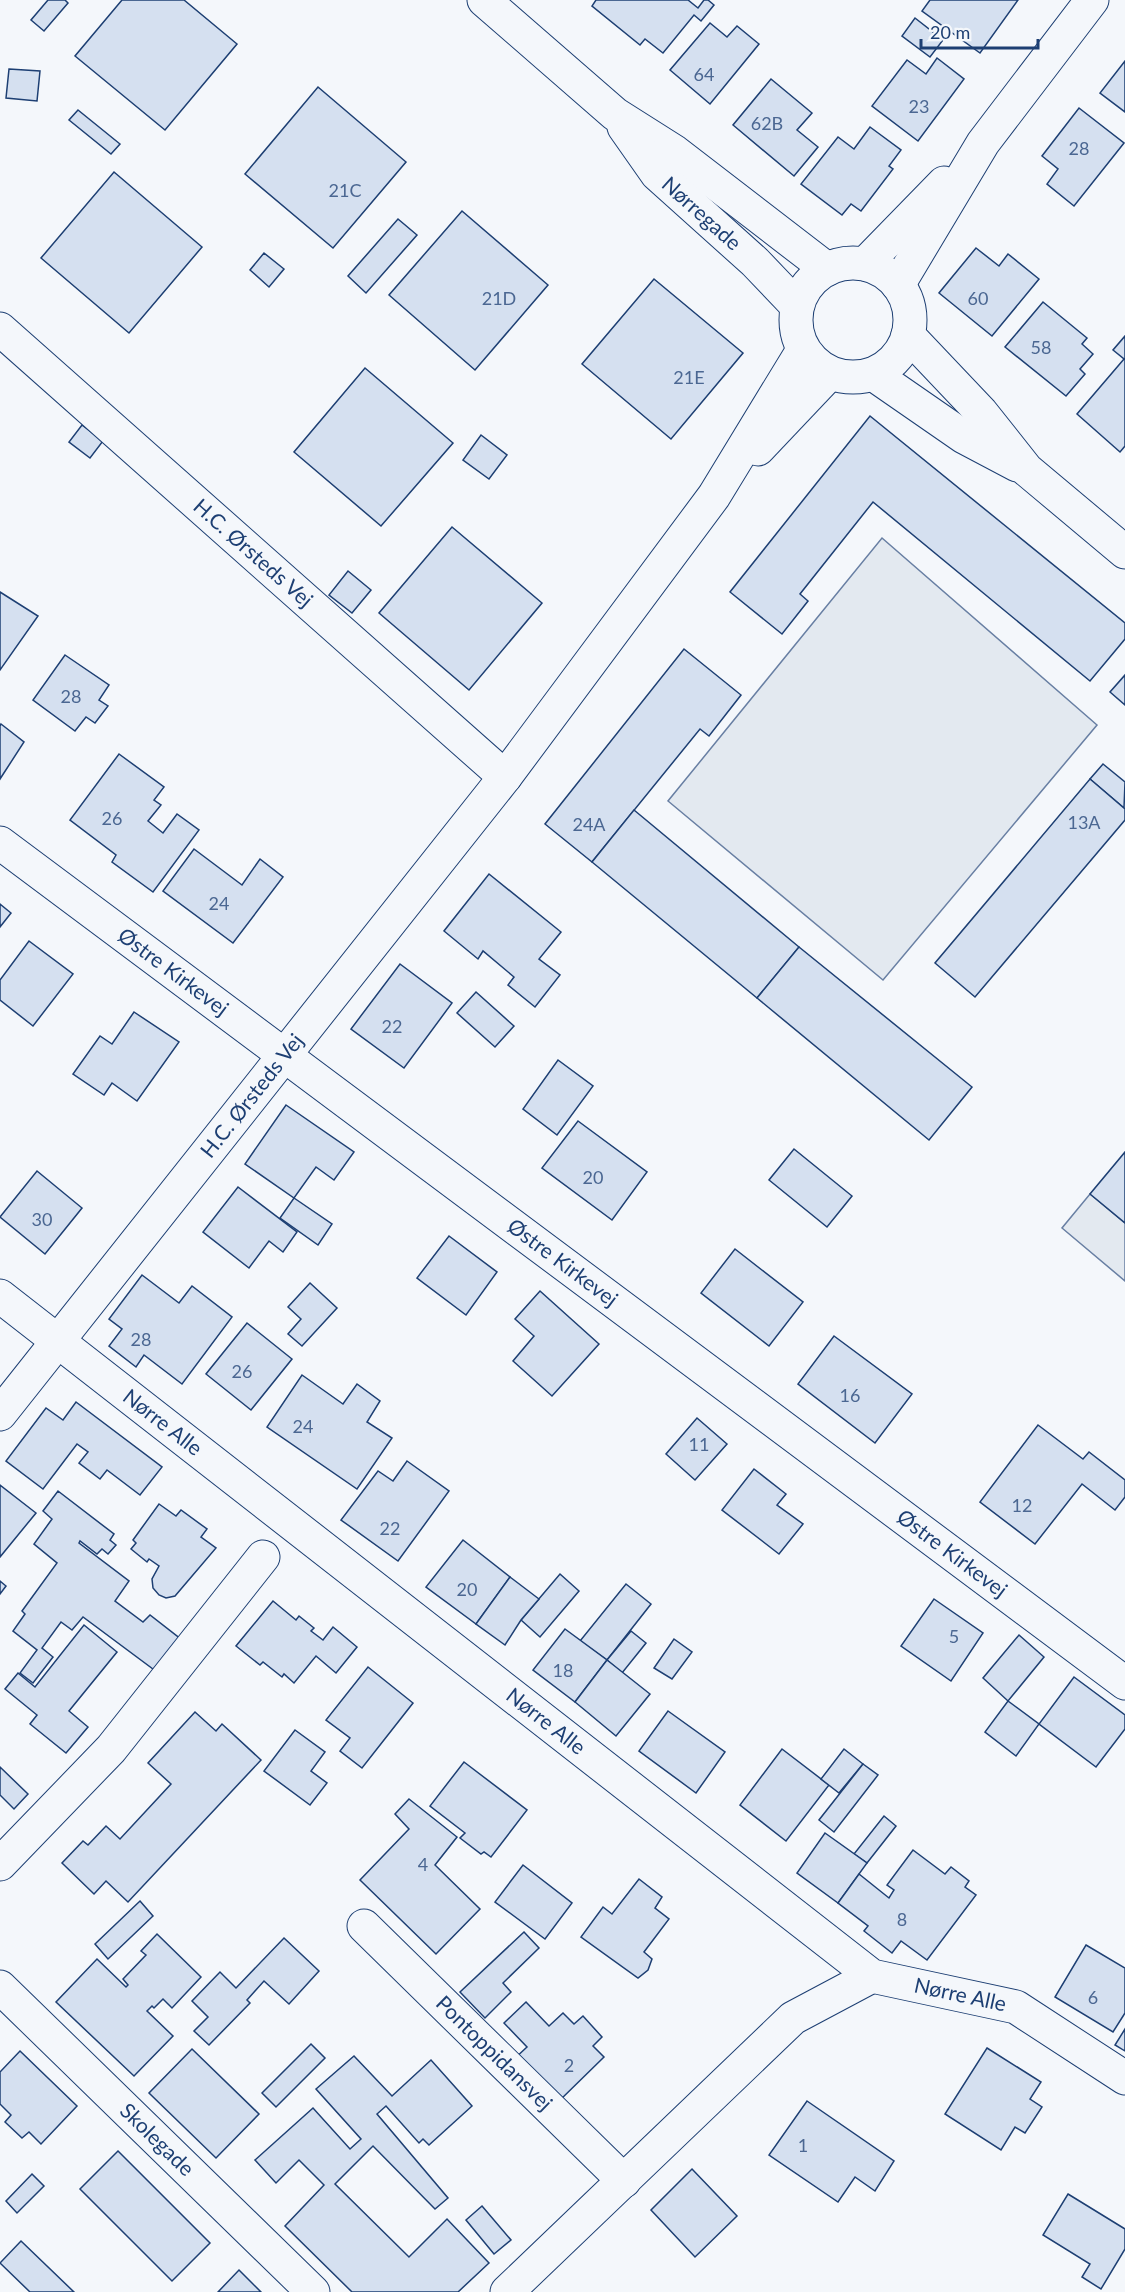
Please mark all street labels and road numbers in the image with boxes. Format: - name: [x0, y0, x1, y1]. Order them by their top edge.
- street label: Nørregade: [658, 171, 747, 255]
- street label: H.C. Ørsteds Vej: [189, 493, 319, 612]
- street label: Østre Kirkevej: [114, 922, 234, 1020]
- street label: H.C. Ørsteds Vej: [194, 1028, 308, 1162]
- street label: Østre Kirkevej: [503, 1213, 623, 1311]
- street label: Nørre Alle: [119, 1383, 208, 1460]
- street label: Østre Kirkevej: [893, 1503, 1013, 1602]
- street label: Nørre Alle: [502, 1682, 591, 1759]
- street label: Nørre Alle: [912, 1971, 1009, 2016]
- street label: Pontoppidansvej: [432, 1990, 558, 2115]
- street label: Skolegade: [116, 2097, 200, 2180]

